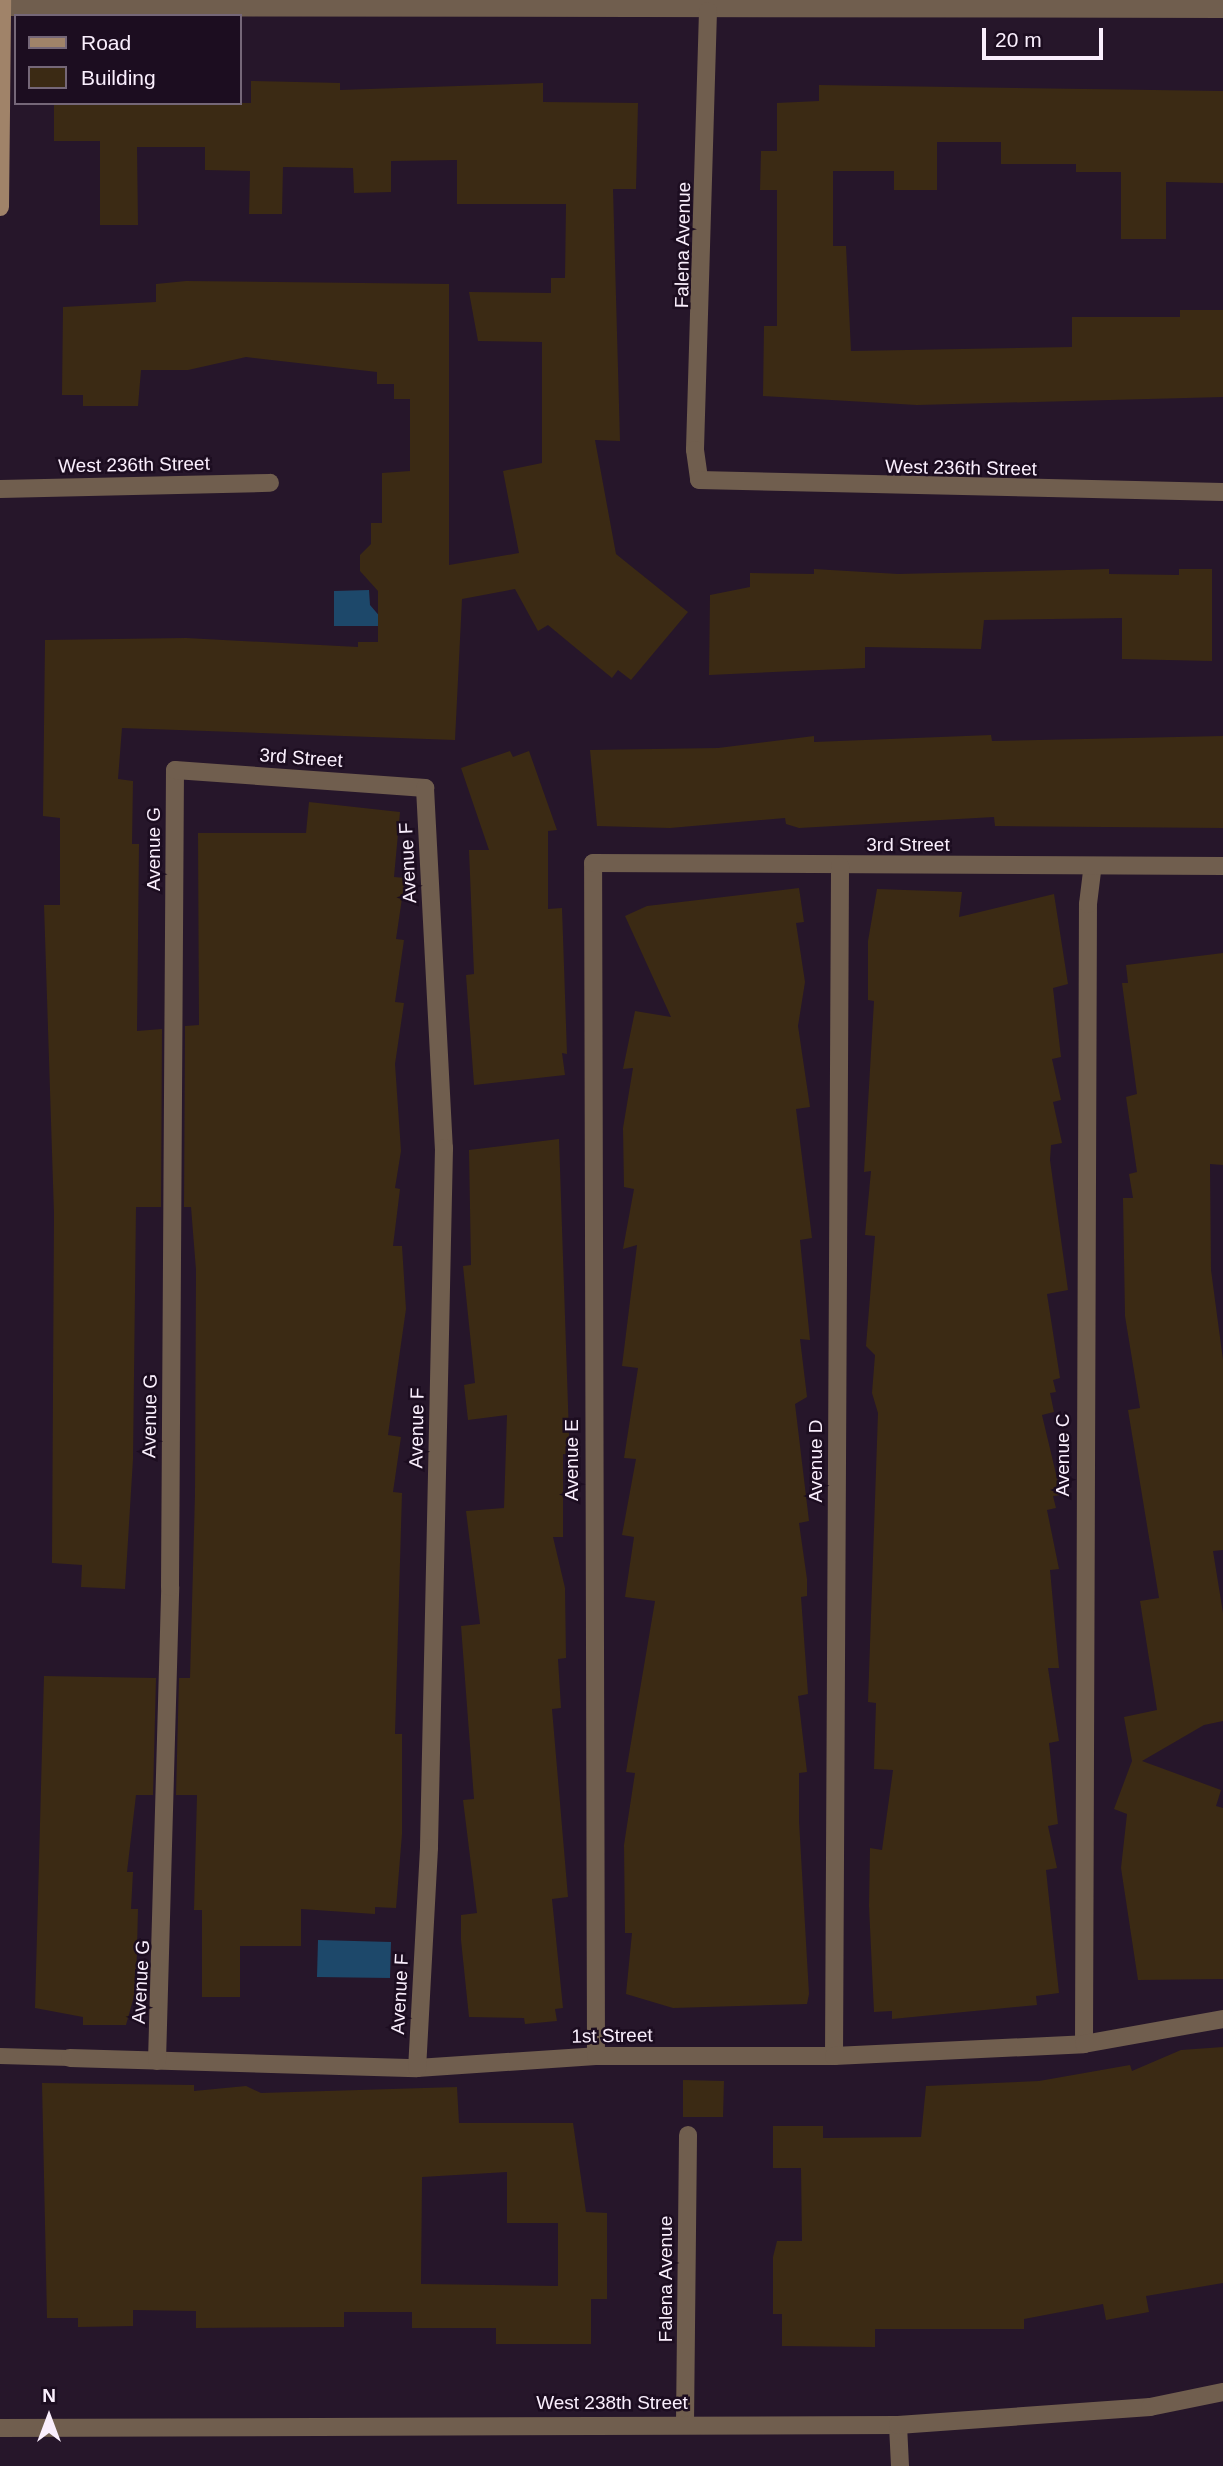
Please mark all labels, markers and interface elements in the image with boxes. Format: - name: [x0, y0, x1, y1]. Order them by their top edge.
- legend: [14, 14, 242, 105]
- scale bar: [985, 14, 1106, 58]
- text: 20 m: [995, 28, 1042, 51]
- text: Road: [81, 31, 131, 54]
- text: Building: [81, 66, 156, 89]
- street label: Falena Avenue: [670, 181, 696, 309]
- street label: West 236th Street: [58, 452, 210, 478]
- street label: West 236th Street: [885, 455, 1037, 481]
- street label: 3rd Street: [259, 744, 343, 772]
- street label: Avenue G: [143, 807, 165, 891]
- street label: Avenue F: [394, 822, 422, 904]
- street label: 3rd Street: [866, 834, 950, 856]
- street label: Avenue G: [138, 1374, 162, 1458]
- street label: Avenue F: [405, 1387, 429, 1469]
- street label: Avenue C: [1052, 1413, 1074, 1497]
- street label: Avenue E: [561, 1419, 583, 1501]
- street label: Avenue D: [805, 1419, 827, 1503]
- street label: Avenue G: [127, 1939, 155, 2025]
- street label: Avenue F: [386, 1953, 414, 2035]
- street label: 1st Street: [571, 2024, 653, 2048]
- street label: Falena Avenue: [655, 2215, 677, 2343]
- north arrow: [14, 2382, 84, 2452]
- text: N: [42, 2385, 56, 2406]
- street label: West 238th Street: [536, 2392, 688, 2414]

